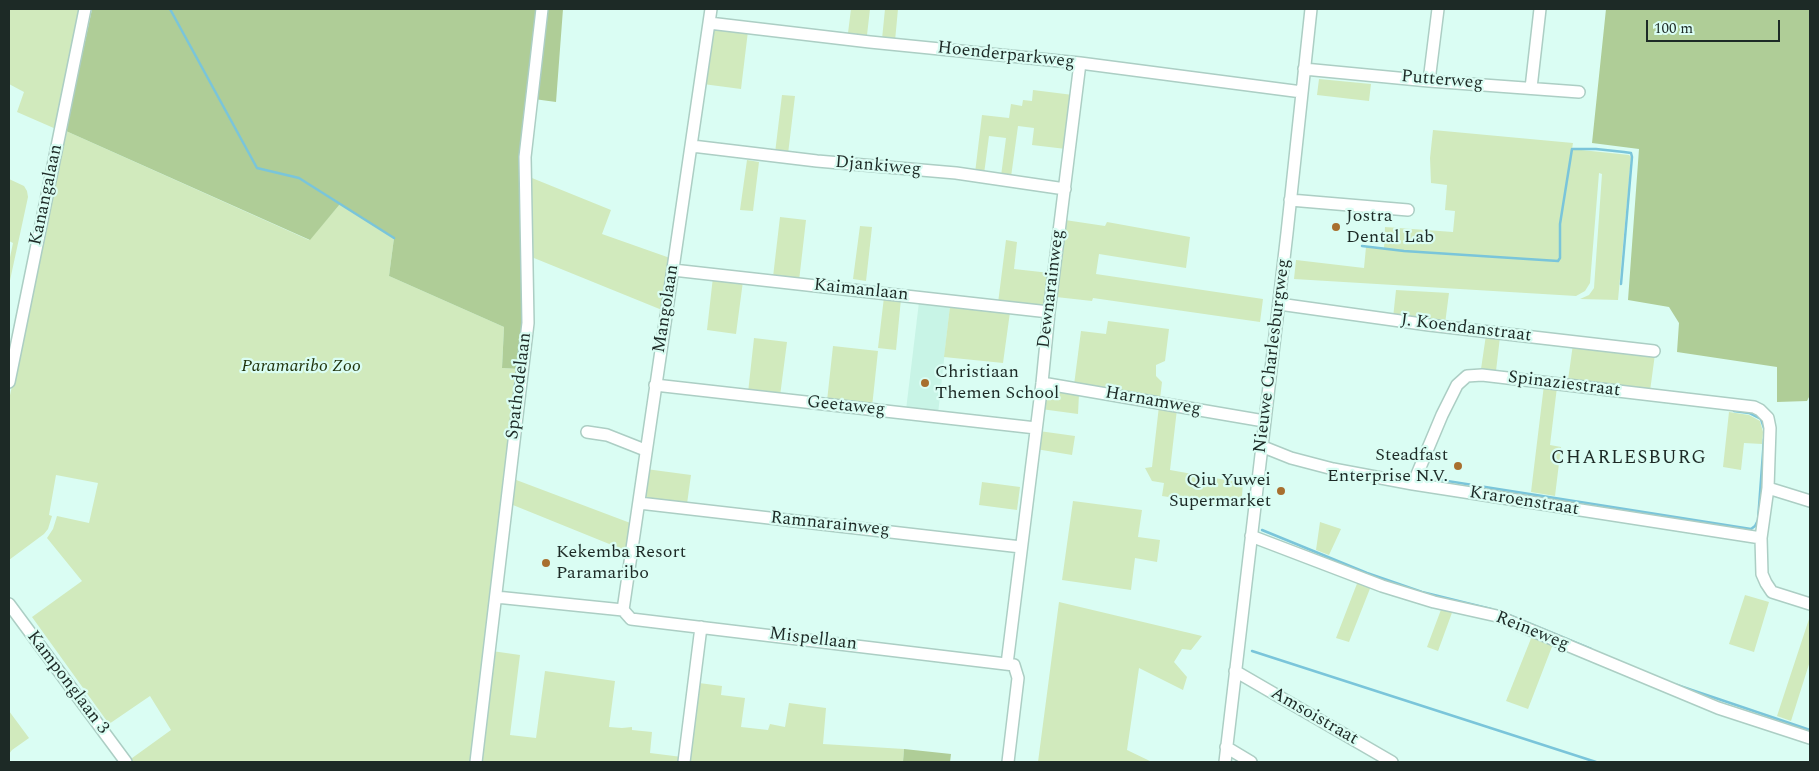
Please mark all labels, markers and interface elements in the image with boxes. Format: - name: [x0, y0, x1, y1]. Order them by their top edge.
- scale bar: [1649, 10, 1783, 42]
- text: 100 m: [1654, 17, 1693, 40]
- street label: Hoenderparkweg: [936, 38, 1076, 74]
- street label: Putterweg: [1400, 67, 1484, 95]
- street label: Kanangalaan: [26, 143, 68, 247]
- street label: Djankiweg: [834, 152, 922, 182]
- place label: Jostra Dental Lab: [1346, 206, 1434, 248]
- marker: Jostra Dental Lab: [1330, 221, 1342, 233]
- street label: Dewnarainweg: [1034, 228, 1070, 350]
- street label: Nieuwe Charlesburgweg: [1250, 257, 1296, 455]
- street label: Mangolaan: [649, 263, 685, 355]
- street label: Kaimanlaan: [813, 275, 909, 307]
- street label: J. Koendanstraat: [1399, 310, 1533, 348]
- street label: Spathodelaan: [503, 331, 537, 441]
- park label: Paramaribo Zoo: [241, 356, 361, 378]
- place label: Christiaan Themen School: [935, 362, 1059, 404]
- street label: Spinaziestraat: [1507, 367, 1621, 403]
- marker: Christiaan Themen School: [919, 377, 931, 389]
- street label: Harnamweg: [1103, 383, 1203, 421]
- street label: Geetaweg: [806, 392, 886, 422]
- place label: Steadfast Enterprise N.V.: [1327, 445, 1448, 488]
- district label: CHARLESBURG: [1550, 448, 1708, 470]
- marker: Steadfast Enterprise N.V.: [1452, 460, 1464, 472]
- place label: Qiu Yuwei Supermarket: [1169, 470, 1271, 512]
- street label: Kraroenstraat: [1468, 483, 1580, 521]
- marker: Qiu Yuwei Supermarket: [1275, 485, 1287, 497]
- street label: Ramnarainweg: [769, 508, 891, 542]
- place label: Kekemba Resort Paramaribo: [556, 542, 686, 584]
- marker: Kekemba Resort Paramaribo: [540, 557, 552, 569]
- street label: Reineweg: [1492, 607, 1572, 657]
- street label: Mispellaan: [768, 624, 858, 656]
- street label: Kamponglaan 3: [21, 627, 113, 739]
- street label: Amsoistraat: [1266, 683, 1362, 751]

